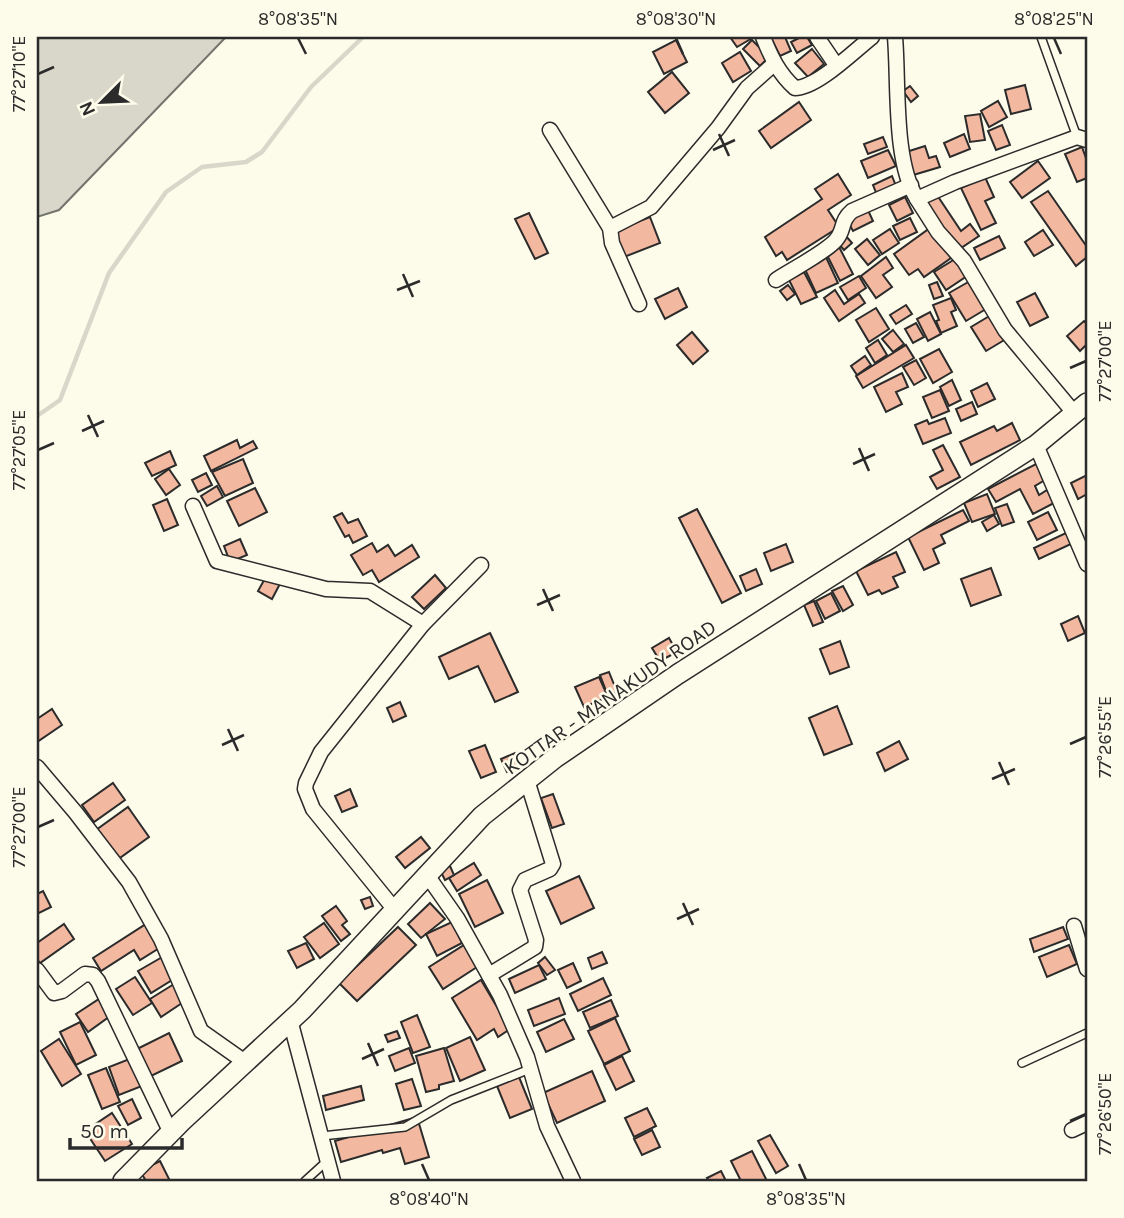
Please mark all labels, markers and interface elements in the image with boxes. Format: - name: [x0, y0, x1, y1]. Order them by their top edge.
- text: 8°08'35"N: [258, 8, 338, 30]
- text: 8°08'30"N: [636, 8, 716, 30]
- text: 8°08'25"N: [1014, 8, 1094, 30]
- text: 77°27'10"E: [8, 36, 30, 112]
- north arrow: [66, 66, 136, 136]
- text: N: [75, 98, 100, 119]
- text: 77°27'00"E: [1094, 320, 1116, 402]
- text: 77°27'05"E: [8, 410, 30, 490]
- street label: KOTTAR - MANAKUDY ROAD: [499, 614, 721, 780]
- text: 77°26'55"E: [1094, 696, 1116, 778]
- text: 77°27'00"E: [8, 786, 30, 868]
- text: 77°26'50"E: [1094, 1073, 1116, 1155]
- scale bar: [70, 1106, 182, 1150]
- text: 50 m: [80, 1119, 129, 1143]
- text: 8°08'40"N: [389, 1188, 469, 1210]
- text: 8°08'35"N: [766, 1188, 846, 1210]

